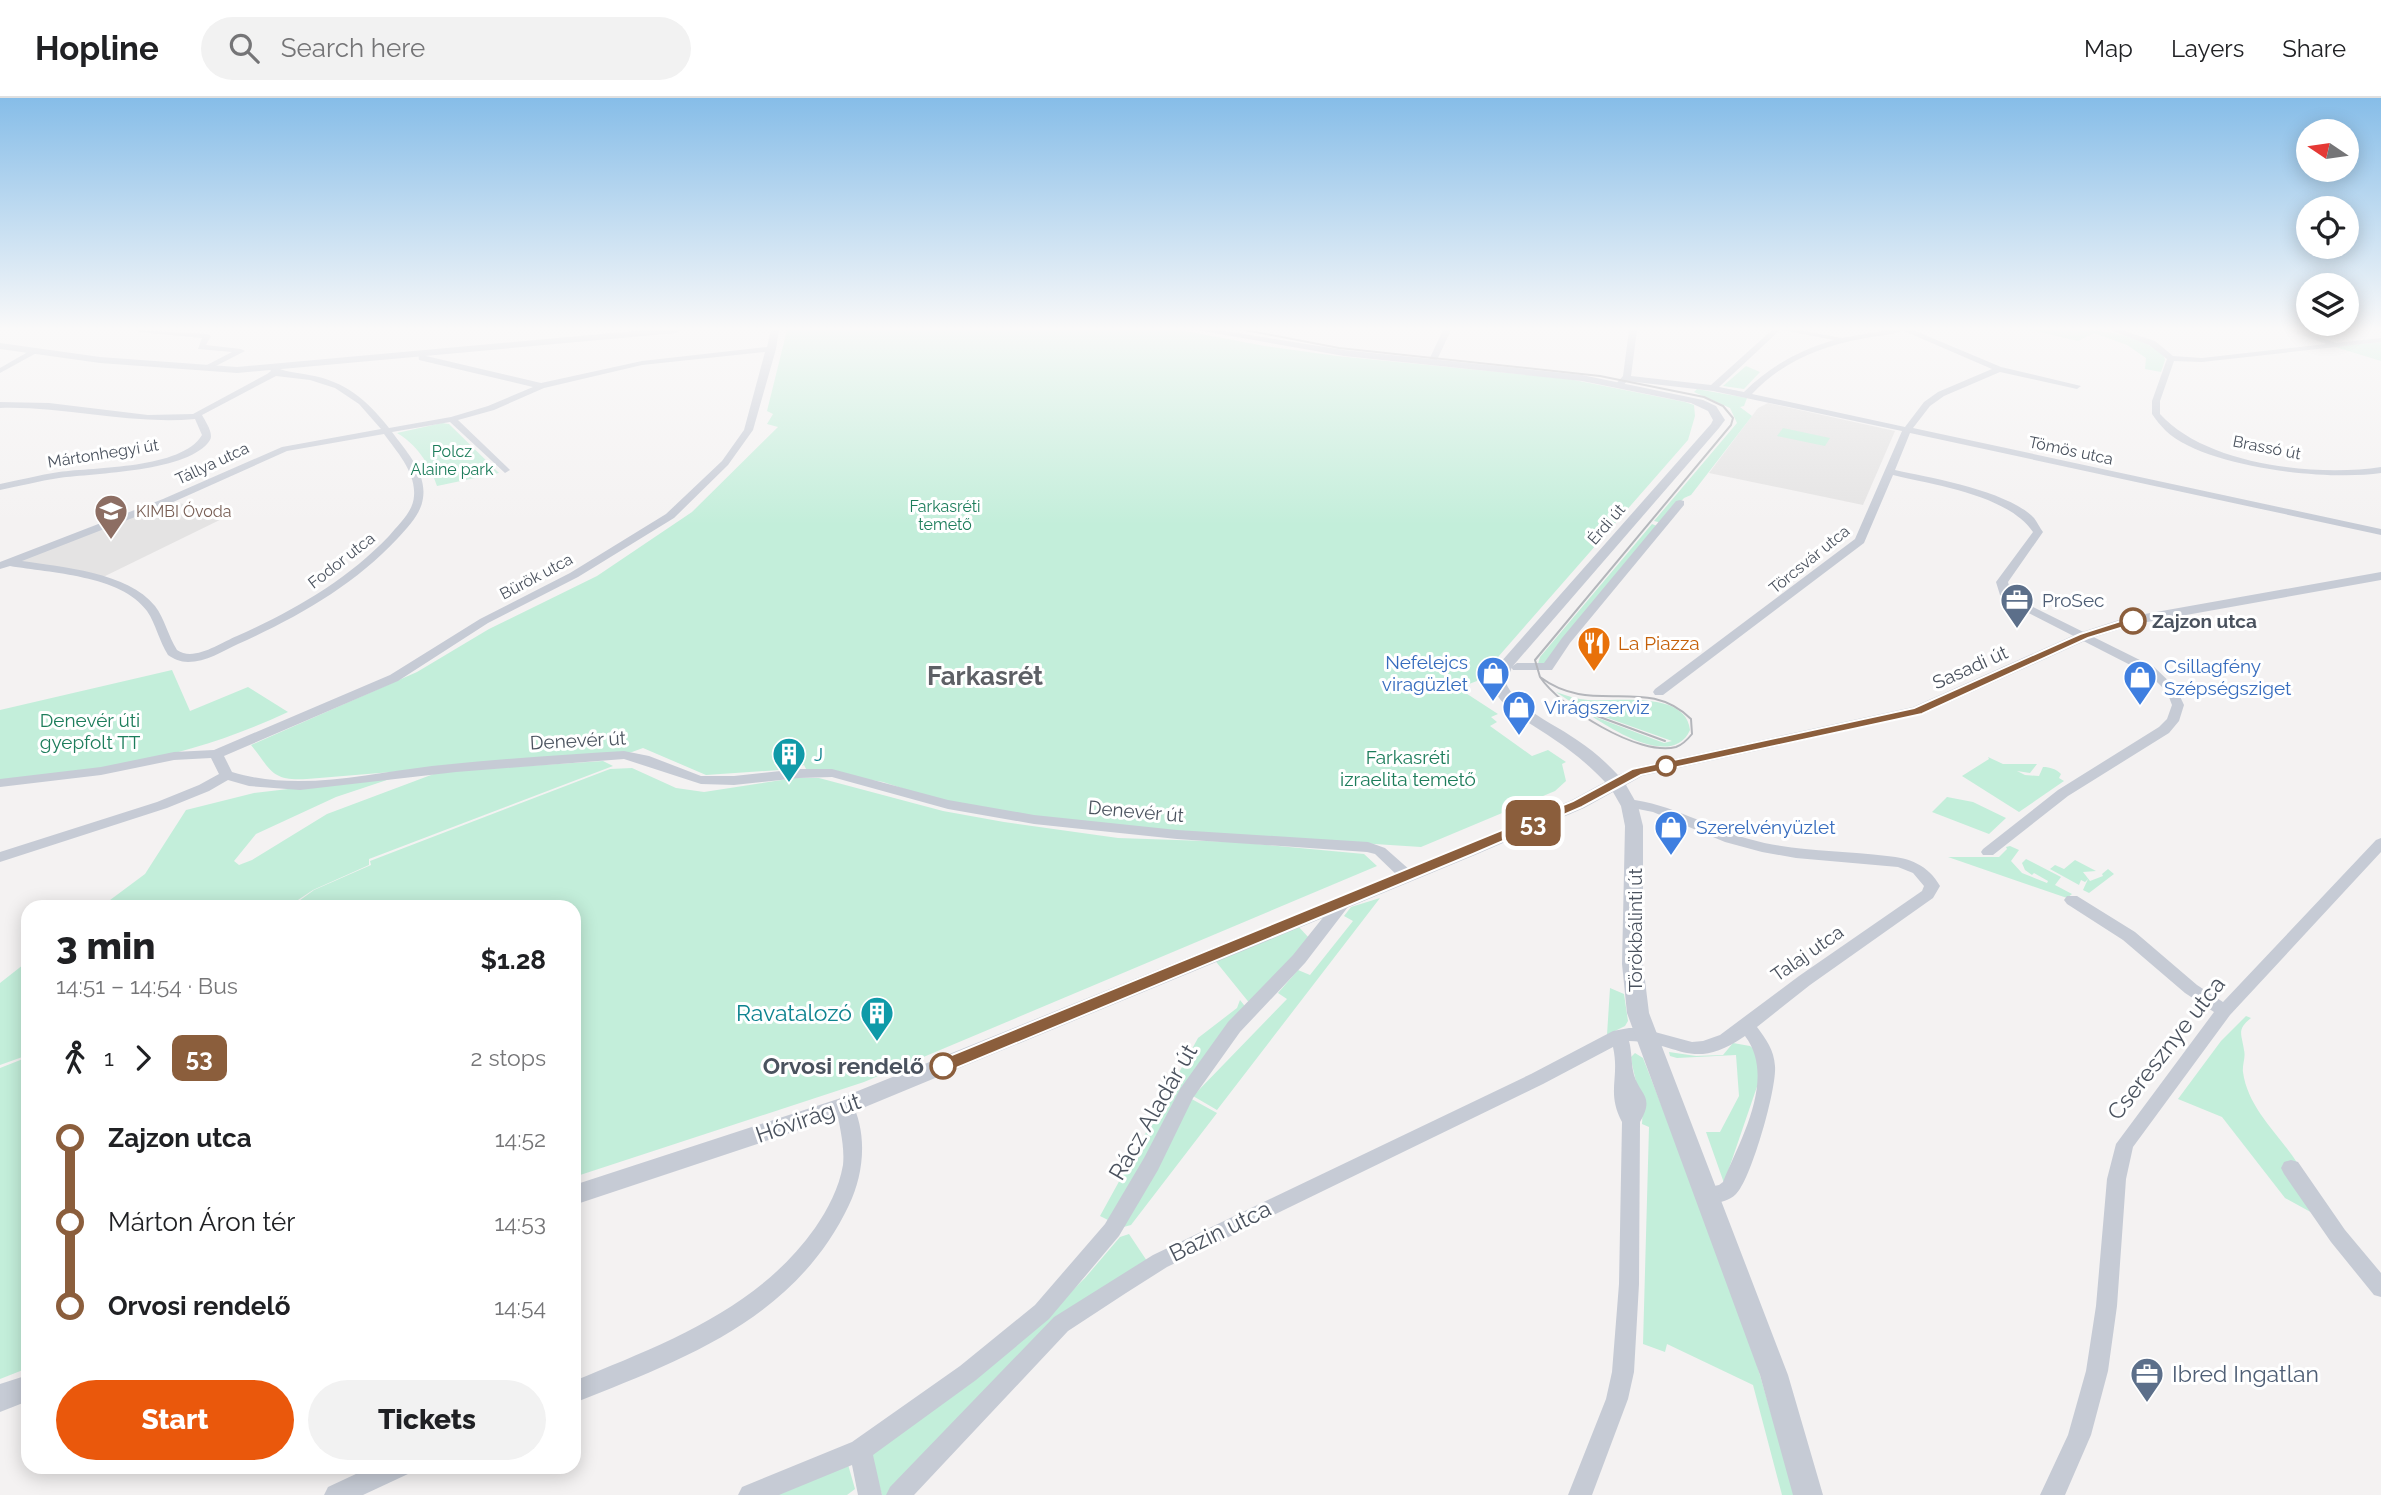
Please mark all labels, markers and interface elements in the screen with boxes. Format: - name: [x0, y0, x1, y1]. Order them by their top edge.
- search box: [201, 17, 691, 80]
- text: Hopline: [35, 29, 159, 68]
- icon: search: [225, 29, 263, 67]
- text: Search here: [281, 33, 425, 63]
- text: Map: [2084, 34, 2133, 63]
- text: Layers: [2171, 34, 2244, 63]
- text: Share: [2282, 34, 2346, 63]
- north arrow: [2296, 119, 2359, 182]
- map controls: [2296, 119, 2359, 336]
- button: locate: [2296, 196, 2359, 259]
- button: layers: [2296, 273, 2359, 336]
- street label: Tömös utca: [2027, 432, 2115, 469]
- street label: Brassó út: [2231, 432, 2303, 464]
- street label: Mártonhegyi út: [46, 435, 161, 472]
- street label: Tállya utca: [173, 438, 252, 489]
- park label: Polcz Alaine park: [411, 442, 494, 479]
- school or university icon: KIMBI Óvoda: [92, 492, 130, 541]
- park label: Farkasréti temető: [909, 497, 981, 534]
- street label: Érdi út: [1583, 499, 1630, 548]
- place label: KIMBI Óvoda: [136, 501, 231, 521]
- street label: Törcsvár utca: [1765, 521, 1853, 598]
- street label: Fodor utca: [304, 528, 378, 592]
- street label: Bürök utca: [497, 549, 576, 604]
- office icon: ProSec: [1998, 581, 2036, 630]
- place label: ProSec: [2042, 589, 2104, 611]
- marker: Zajzon utca: [2120, 608, 2146, 634]
- place label: Zajzon utca: [2152, 610, 2257, 632]
- restaurant icon: La Piazza: [1575, 624, 1613, 673]
- place label: La Piazza: [1618, 632, 1700, 654]
- street label: Sasadi út: [1929, 640, 2012, 693]
- place label: Nefelejcs viragüzlet: [1382, 651, 1469, 695]
- shop icon: Nefelejcs viragüzlet: [1474, 654, 1512, 703]
- place label: Csillagfény Szépségsziget: [2164, 655, 2292, 699]
- shop icon: Csillagfény Szépségsziget: [2121, 658, 2159, 707]
- district label: Farkasrét: [927, 661, 1043, 691]
- shop icon: Virágszerviz: [1500, 688, 1538, 737]
- place label: Virágszerviz: [1544, 696, 1650, 718]
- park label: Denevér úti gyepfolt TT: [40, 709, 141, 753]
- street label: Denevér út: [529, 726, 627, 754]
- building icon: J: [770, 735, 808, 784]
- place label: J: [814, 743, 823, 765]
- park label: Farkasréti izraelita temető: [1340, 746, 1476, 790]
- unlabelled marker: [1656, 756, 1676, 776]
- street label: Denevér út: [1087, 796, 1186, 826]
- line badge: 53: [1502, 800, 1564, 846]
- text: 53: [1520, 808, 1546, 837]
- shop icon: Szerelvényüzlet: [1652, 808, 1690, 857]
- place label: Szerelvényüzlet: [1696, 816, 1836, 838]
- street label: Törökbálinti út: [1624, 867, 1646, 992]
- street label: Talaj utca: [1767, 920, 1847, 986]
- text: 3 min: [56, 923, 156, 968]
- text: $1.28: [480, 945, 546, 975]
- street label: Cseresznye utca: [2101, 970, 2230, 1125]
- text: 14:51 – 14:54 · Bus: [56, 972, 238, 999]
- building icon: Ravatalozó: [858, 994, 896, 1043]
- place label: Ravatalozó: [736, 999, 852, 1026]
- icon: walk: [56, 1039, 94, 1077]
- icon: forward: [124, 1039, 162, 1077]
- street label: Rácz Aladár út: [1103, 1039, 1203, 1185]
- text: 53: [186, 1043, 213, 1072]
- text: 1: [104, 1044, 114, 1071]
- text: 2 stops: [471, 1044, 546, 1071]
- place label: Orvosi rendelő: [763, 1052, 924, 1079]
- marker: Orvosi rendelő: [930, 1053, 956, 1079]
- street label: Hóvirág út: [752, 1087, 864, 1148]
- text: Zajzon utca: [108, 1123, 252, 1153]
- text: 14:52: [495, 1125, 546, 1152]
- street label: Bazin utca: [1165, 1194, 1275, 1267]
- text: Márton Áron tér: [108, 1207, 295, 1237]
- text: 14:53: [494, 1209, 546, 1236]
- text: Orvosi rendelő: [108, 1291, 290, 1321]
- text: 14:54: [494, 1293, 546, 1320]
- office icon: Ibred Ingatlan: [2128, 1355, 2166, 1404]
- place label: Ibred Ingatlan: [2172, 1360, 2319, 1387]
- button: Start: [56, 1380, 294, 1460]
- button: Tickets: [308, 1380, 546, 1460]

